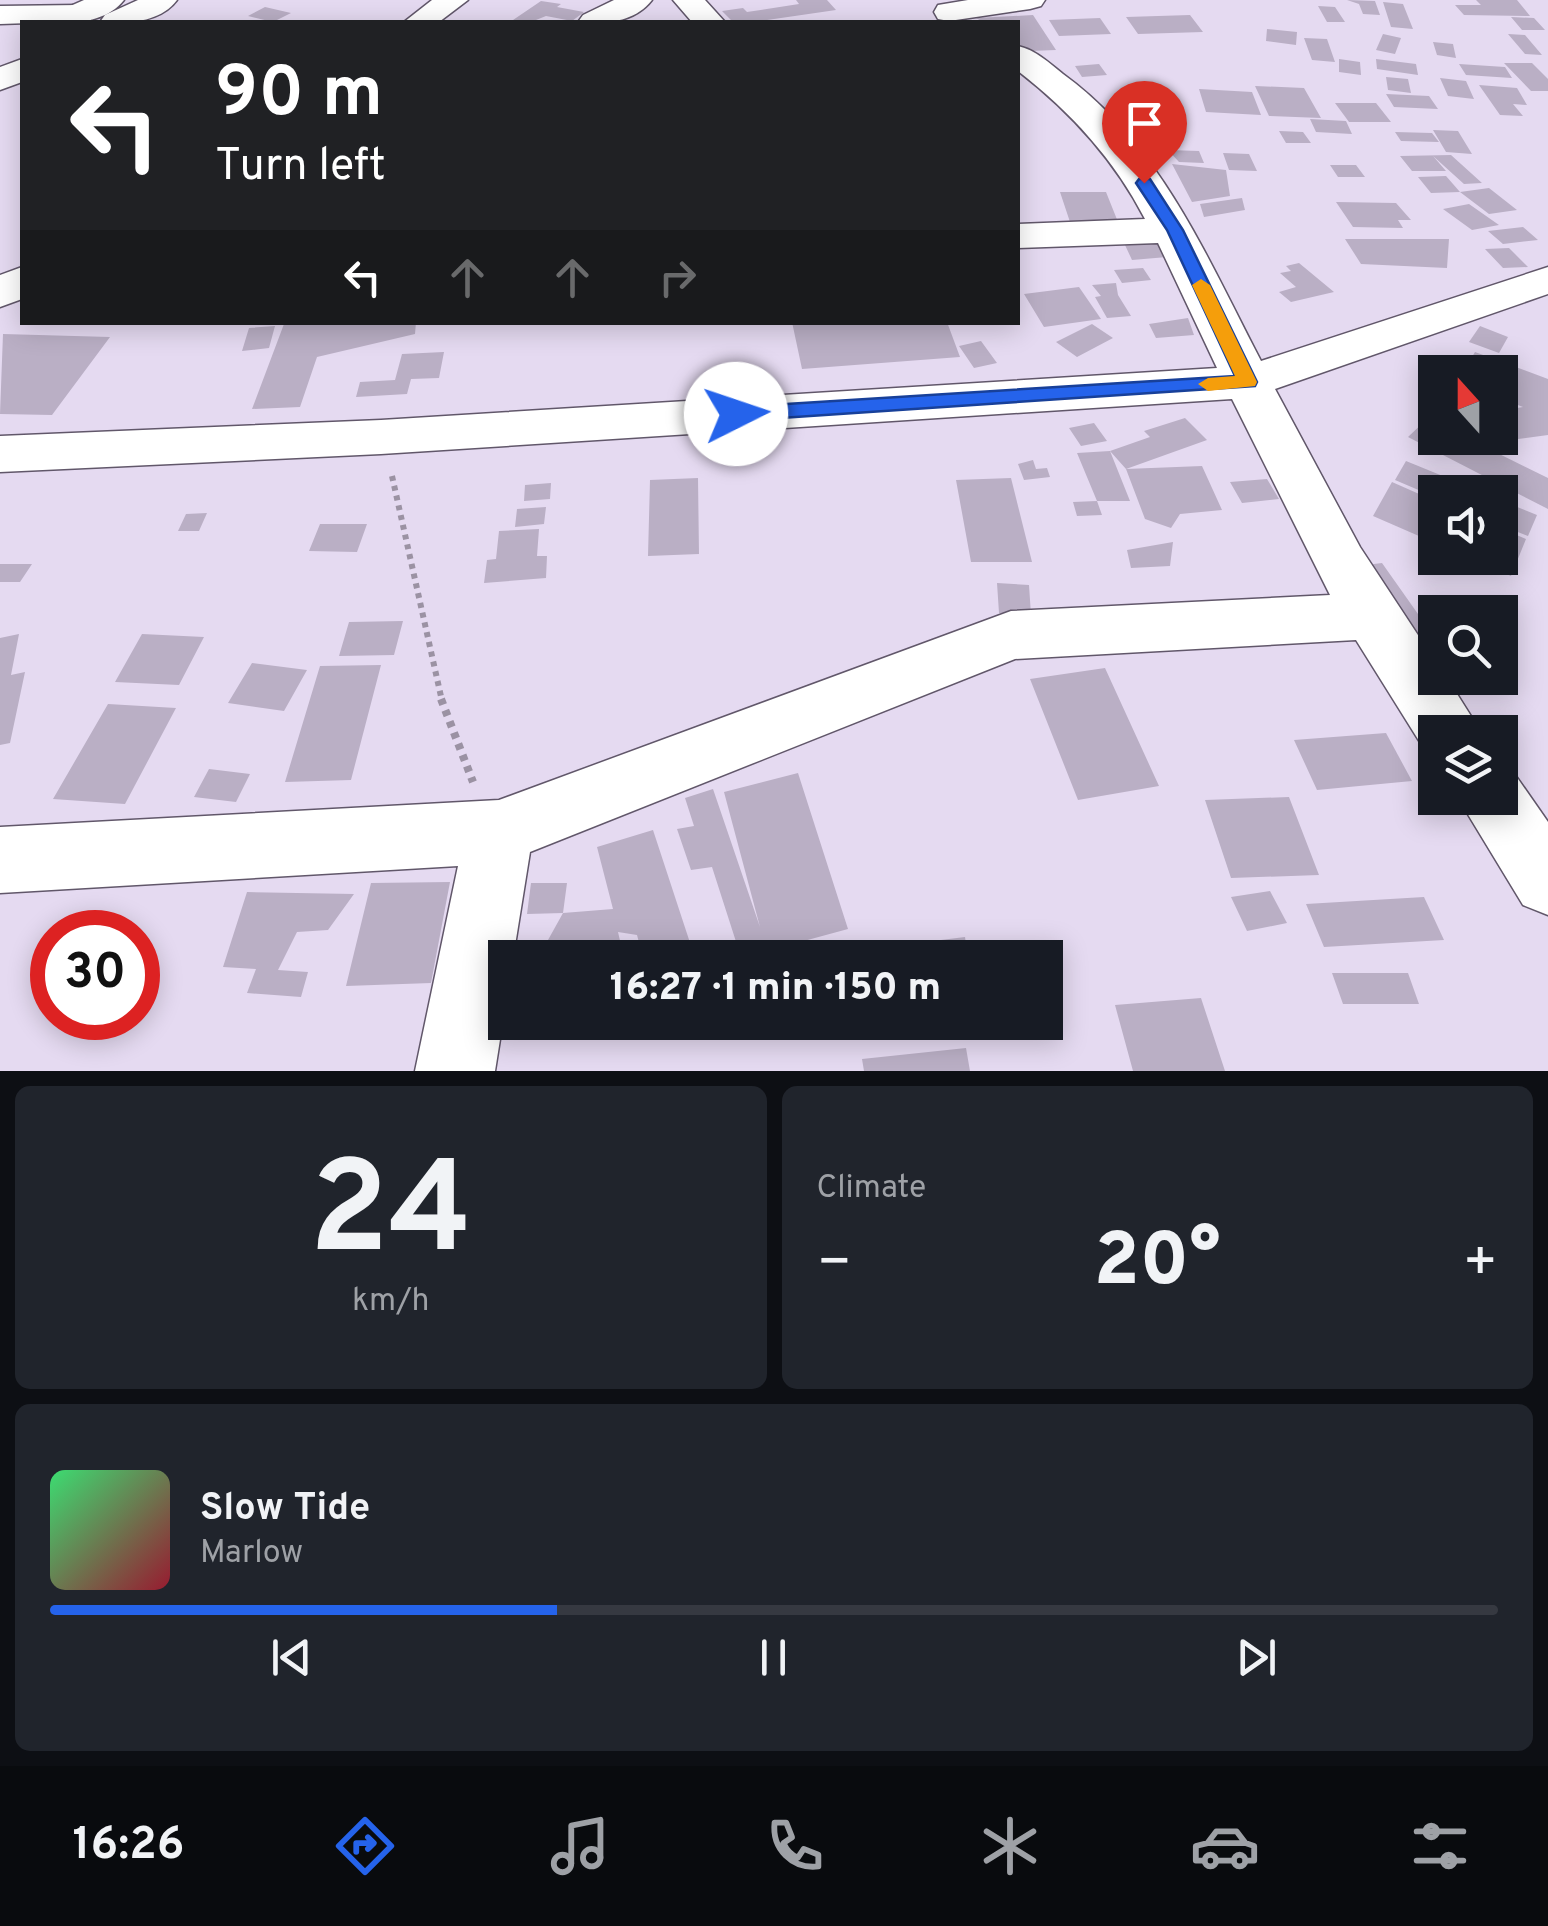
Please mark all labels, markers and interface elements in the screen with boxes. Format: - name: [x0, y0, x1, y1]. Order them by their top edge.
- text: 90 m: [215, 52, 383, 141]
- icon: left: [50, 60, 180, 190]
- pin: [1102, 81, 1187, 184]
- icon: arrive: [1117, 96, 1172, 151]
- text: Turn left: [215, 139, 386, 196]
- icon: left: [335, 250, 390, 305]
- icon: ahead: [440, 250, 495, 305]
- icon: ahead: [545, 250, 600, 305]
- icon: right: [650, 250, 705, 305]
- north arrow: [1418, 355, 1518, 455]
- map controls: [1418, 355, 1518, 815]
- position arrow: [684, 362, 788, 466]
- button: sound: [1418, 475, 1518, 575]
- button: search: [1418, 595, 1518, 695]
- button: layers: [1418, 715, 1518, 815]
- speed limit sign: 30: [30, 910, 160, 1040]
- text: 16:27 · 1 min · 150 m: [610, 965, 941, 1014]
- text: 24: [309, 1134, 472, 1299]
- text: Climate: [817, 1169, 926, 1209]
- text: 20°: [1094, 1217, 1221, 1312]
- text: −: [817, 1230, 852, 1300]
- text: +: [1463, 1230, 1498, 1300]
- text: km/h: [352, 1282, 430, 1322]
- text: Slow Tide: [200, 1485, 370, 1534]
- text: Marlow: [200, 1534, 303, 1574]
- icon: previous: [264, 1630, 319, 1685]
- icon: pause: [746, 1630, 801, 1685]
- icon: next: [1229, 1630, 1284, 1685]
- icon: directions: [330, 1811, 400, 1881]
- icon: music: [545, 1811, 615, 1881]
- icon: phone: [760, 1811, 830, 1881]
- icon: climate: [975, 1811, 1045, 1881]
- icon: car: [1190, 1811, 1260, 1881]
- icon: filters: [1405, 1811, 1475, 1881]
- text: 16:26: [73, 1818, 184, 1875]

